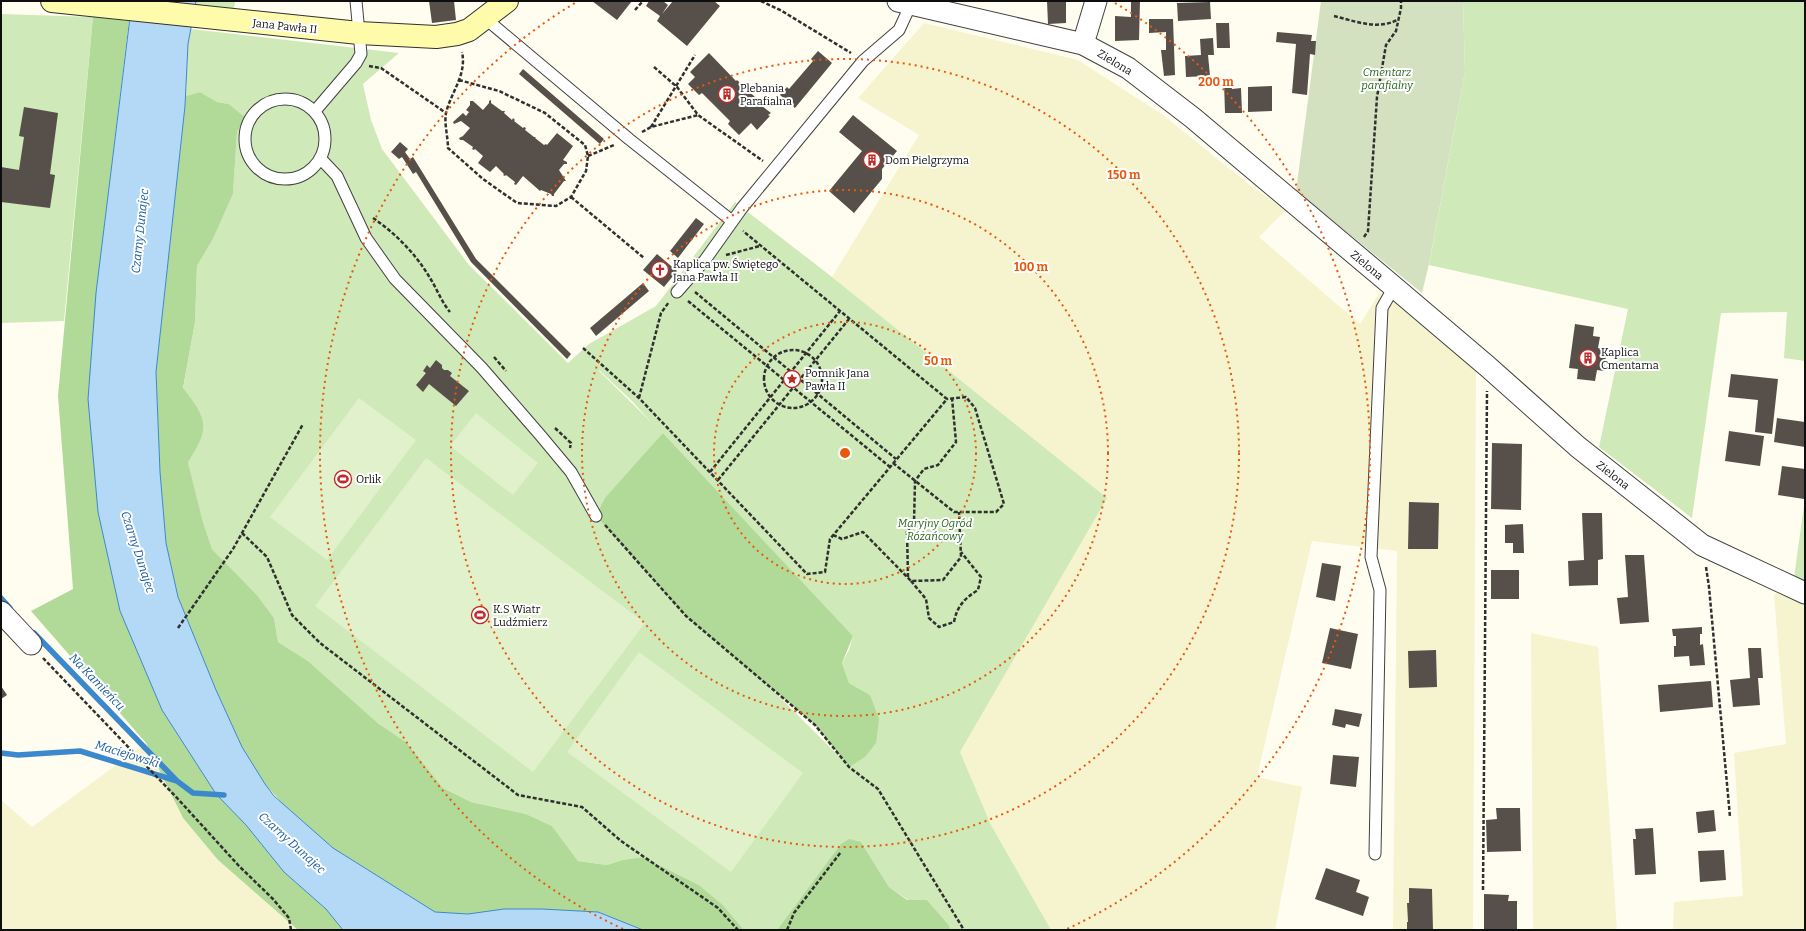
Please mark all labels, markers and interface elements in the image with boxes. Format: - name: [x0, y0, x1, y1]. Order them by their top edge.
- street label: Jana Pawła II: [251, 17, 318, 36]
- street label: Zielona: [1095, 47, 1135, 78]
- park label: Cmentarz parafialny: [1360, 66, 1414, 92]
- text: 200 m: [1198, 75, 1234, 89]
- place label: Plebania Parafialna: [740, 82, 792, 108]
- building icon: Plebania Parafialna: [717, 84, 737, 104]
- building icon: Dom Pielgrzyma: [862, 150, 882, 170]
- place label: Dom Pielgrzyma: [885, 154, 969, 167]
- text: 150 m: [1108, 168, 1141, 182]
- water label: Czarny Dunajec: [129, 188, 151, 274]
- street label: Zielona: [1348, 248, 1386, 283]
- place label: Kaplica pw. Świętego Jana Pawła II: [672, 257, 778, 284]
- church icon: Kaplica pw. Świętego Jana Pawła II: [650, 260, 670, 280]
- text: 100 m: [1014, 260, 1049, 274]
- place label: Kaplica Cmentarna: [1601, 346, 1659, 372]
- building icon: Kaplica Cmentarna: [1578, 348, 1598, 368]
- text: 50 m: [924, 354, 952, 368]
- place label: Pomnik Jana Pawła II: [805, 367, 869, 393]
- place icon: Pomnik Jana Pawła II: [782, 369, 802, 389]
- centre of rings: [838, 446, 852, 460]
- street label: Zielona: [1594, 458, 1632, 492]
- sports icon: Orlik: [333, 469, 353, 489]
- place label: Orlik: [356, 473, 382, 486]
- water label: Czarny Dunajec: [118, 509, 158, 595]
- park label: Maryjny Ogród Różańcowy: [898, 517, 973, 543]
- place label: K.S Wiatr Ludźmierz: [493, 603, 547, 629]
- sports icon: K.S Wiatr Ludźmierz: [470, 605, 490, 625]
- water label: Na Kamieńcu: [66, 651, 128, 713]
- water label: Maciejowski: [93, 738, 161, 771]
- water label: Czarny Dunajec: [256, 809, 328, 877]

